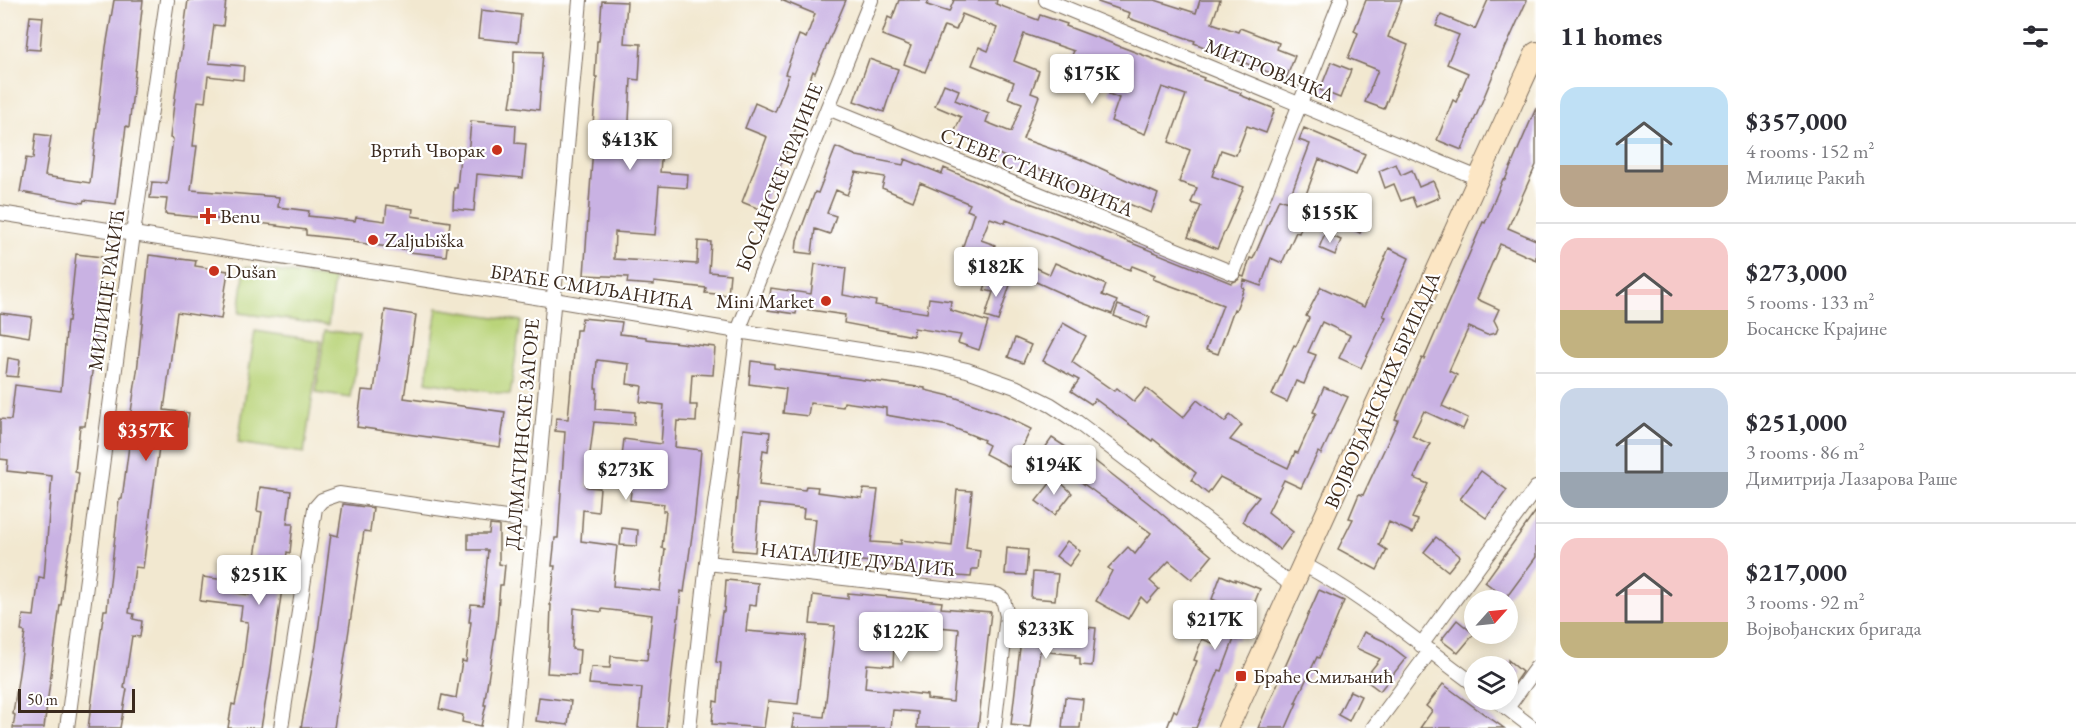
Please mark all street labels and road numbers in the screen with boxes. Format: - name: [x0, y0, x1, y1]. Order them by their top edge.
- street label: МИТРОВАЧКА: [1201, 32, 1339, 108]
- street label: БОСАНСКЕ КРАЈИНЕ: [729, 79, 829, 275]
- street label: СТЕВЕ СТАНКОВИЋА: [936, 121, 1138, 223]
- street label: МИЛИЦЕ РАКИЋ: [82, 208, 130, 372]
- street label: БРАЋЕ СМИЉАНИЋА: [488, 258, 696, 316]
- street label: ВОЈВОЂАНСКИХ БРИГАДА: [1318, 268, 1446, 512]
- street label: ДАЛМАТИНСКЕ ЗАГОРЕ: [499, 317, 545, 551]
- street label: НАТАЛИЈЕ ДУБАЈИЋ: [759, 536, 957, 582]

